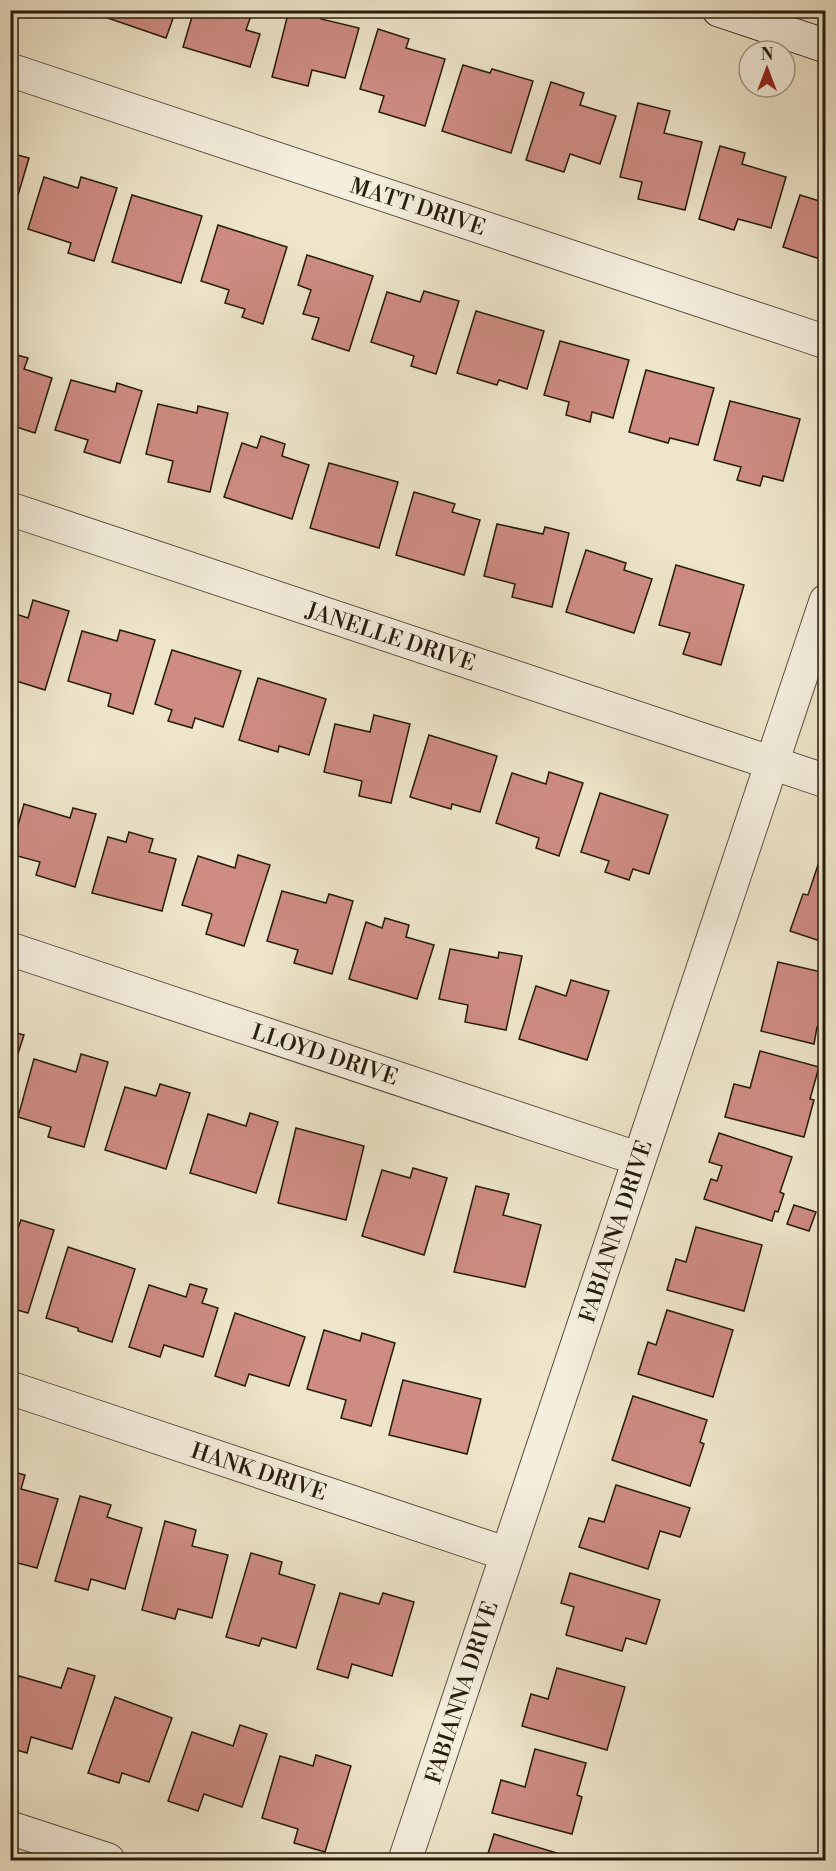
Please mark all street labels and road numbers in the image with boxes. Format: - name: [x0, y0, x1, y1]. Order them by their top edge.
- street label: MATT DRIVE: [346, 173, 489, 242]
- street label: JANELLE DRIVE: [302, 597, 479, 678]
- street label: LLOYD DRIVE: [248, 1019, 401, 1092]
- street label: FABIANNA DRIVE: [574, 1137, 659, 1326]
- street label: HANK DRIVE: [187, 1438, 330, 1507]
- street label: FABIANNA DRIVE: [420, 1598, 505, 1787]

